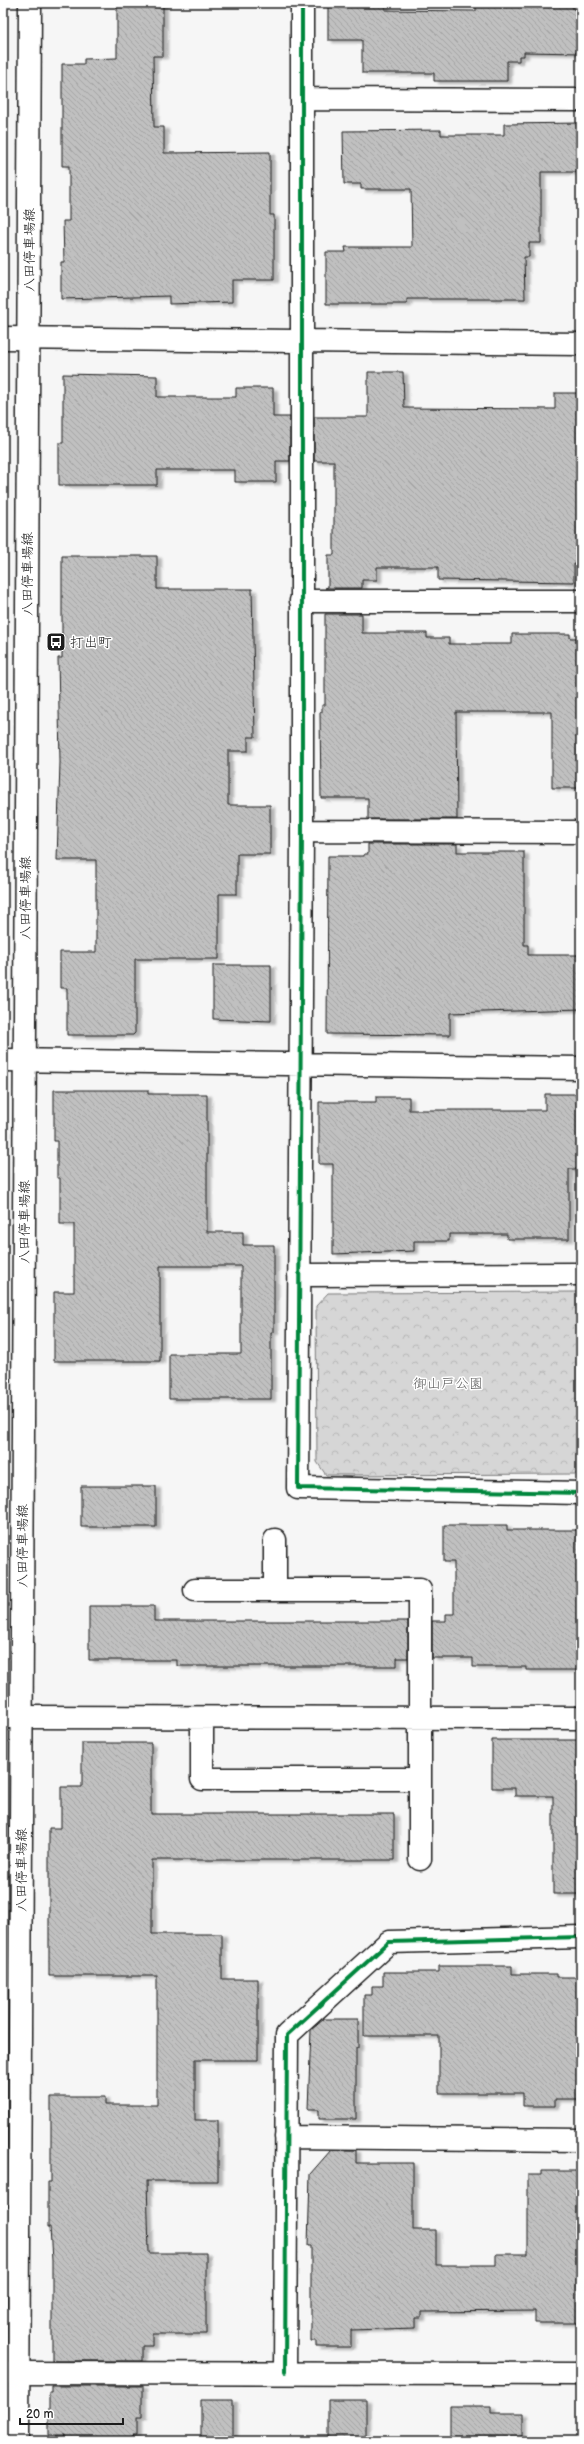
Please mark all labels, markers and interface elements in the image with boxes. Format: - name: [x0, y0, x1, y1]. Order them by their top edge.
- street label: 八田停車場線: [21, 208, 38, 292]
- street label: 八田停車場線: [19, 532, 36, 616]
- bus stop icon: 打出町: [45, 631, 67, 653]
- place label: 打出町: [70, 634, 112, 651]
- street label: 八田停車場線: [17, 856, 34, 940]
- street label: 八田停車場線: [16, 1180, 33, 1264]
- park label: 御山戸公園: [413, 1375, 483, 1392]
- street label: 八田停車場線: [14, 1504, 31, 1588]
- street label: 八田停車場線: [13, 1828, 30, 1912]
- scale bar: [20, 2400, 123, 2426]
- text: 20 m: [26, 2407, 53, 2422]

